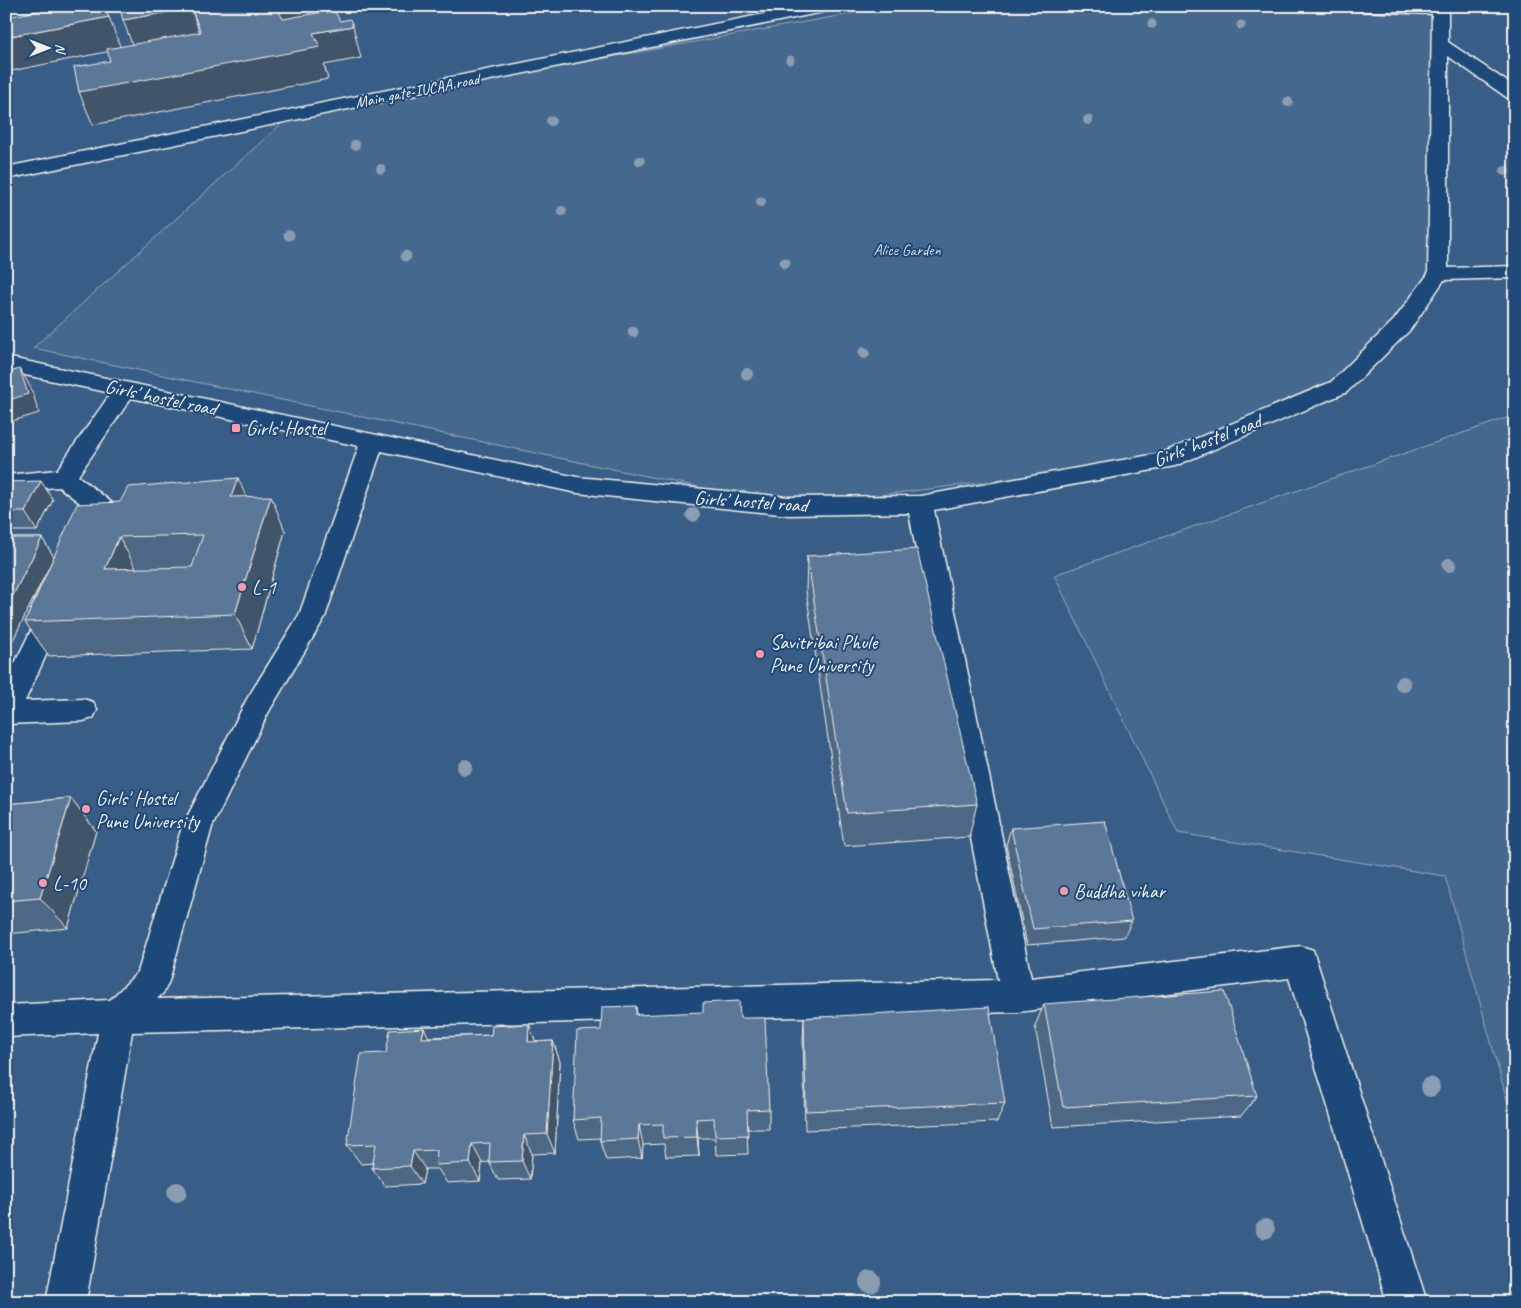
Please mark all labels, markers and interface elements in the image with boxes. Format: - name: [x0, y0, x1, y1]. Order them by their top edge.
- north arrow: [22, 22, 72, 72]
- text: N: [52, 44, 69, 55]
- street label: Main gate-IUCAA road: [353, 69, 484, 113]
- park label: Alice Garden: [873, 240, 941, 260]
- street label: Girls' hostel road: [103, 373, 222, 422]
- street label: Girls' hostel road: [1150, 407, 1268, 472]
- place label: Girls' Hostel: [246, 416, 330, 441]
- marker: Girls' Hostel: [230, 422, 242, 434]
- street label: Girls' hostel road: [693, 485, 812, 518]
- place label: L-1: [252, 575, 277, 600]
- marker: L-1: [236, 581, 248, 593]
- place label: Savitribai Phule Pune University: [770, 630, 879, 678]
- marker: Savitribai Phule Pune University: [754, 648, 766, 660]
- place label: Girls' Hostel Pune University: [96, 786, 201, 834]
- marker: Girls' Hostel Pune University: [80, 803, 92, 815]
- place label: L-10: [53, 871, 88, 896]
- marker: L-10: [37, 877, 49, 889]
- place label: Buddha vihar: [1074, 879, 1167, 904]
- marker: Buddha vihar: [1058, 885, 1070, 897]

